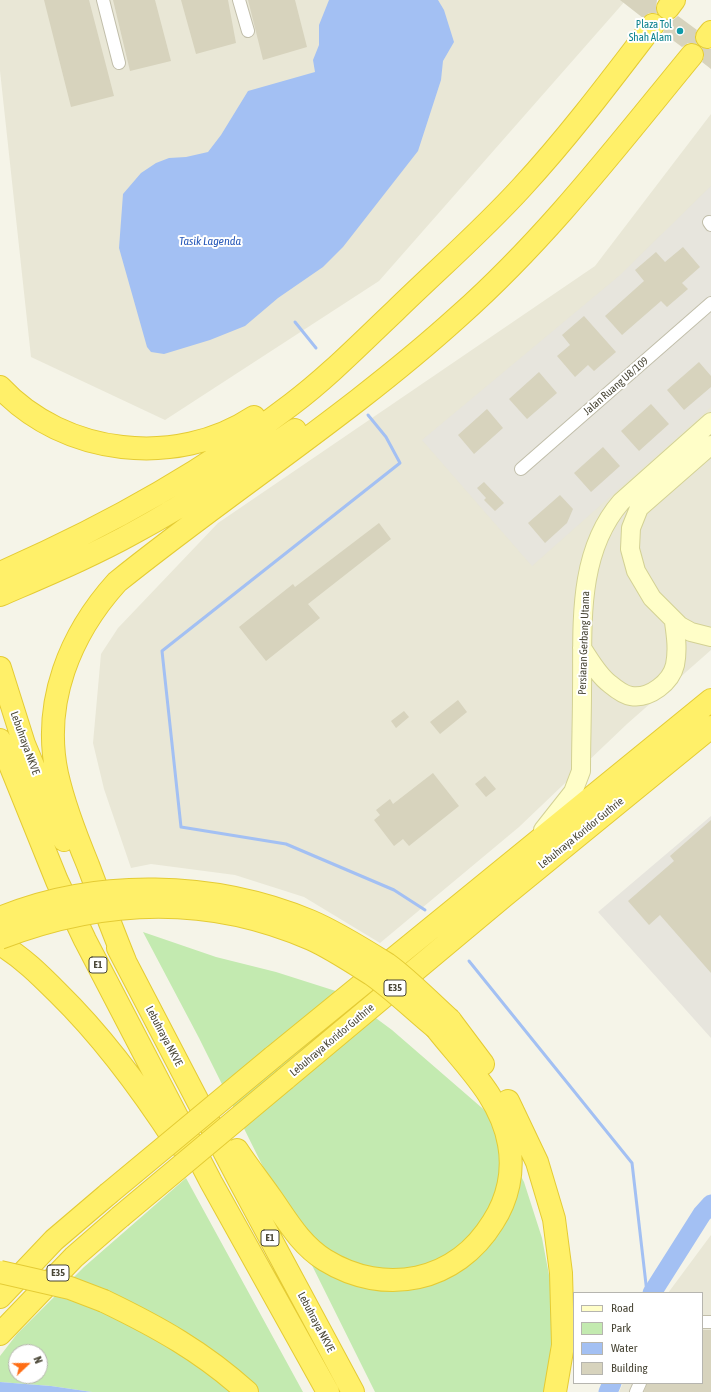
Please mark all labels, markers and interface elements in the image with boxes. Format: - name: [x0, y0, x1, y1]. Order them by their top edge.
- place label: Plaza Tol Shah Alam: [629, 18, 672, 44]
- marker: Plaza Tol Shah Alam: [675, 26, 685, 36]
- water label: Tasik Lagenda: [179, 234, 241, 248]
- street label: Jalan Ruang U8/109: [581, 354, 651, 418]
- street label: Persiaran Gerbang Utama: [576, 591, 592, 695]
- street label: Lebuhraya NKVE: [7, 710, 43, 776]
- street label: Lebuhraya Koridor Guthrie: [536, 795, 626, 871]
- road number: E1: [89, 957, 107, 973]
- road number: E35: [384, 980, 406, 996]
- street label: Lebuhraya Koridor Guthrie: [287, 1001, 377, 1079]
- street label: Lebuhraya NKVE: [143, 1004, 185, 1068]
- road number: E1: [261, 1230, 279, 1246]
- road number: E35: [47, 1265, 69, 1281]
- street label: Lebuhraya NKVE: [295, 1290, 337, 1354]
- legend: [573, 1292, 703, 1384]
- text: Road: [611, 1301, 634, 1315]
- text: Park: [611, 1321, 631, 1335]
- text: Water: [611, 1341, 637, 1355]
- north arrow: [8, 1344, 48, 1384]
- text: N: [31, 1355, 45, 1365]
- text: Building: [611, 1361, 648, 1375]

